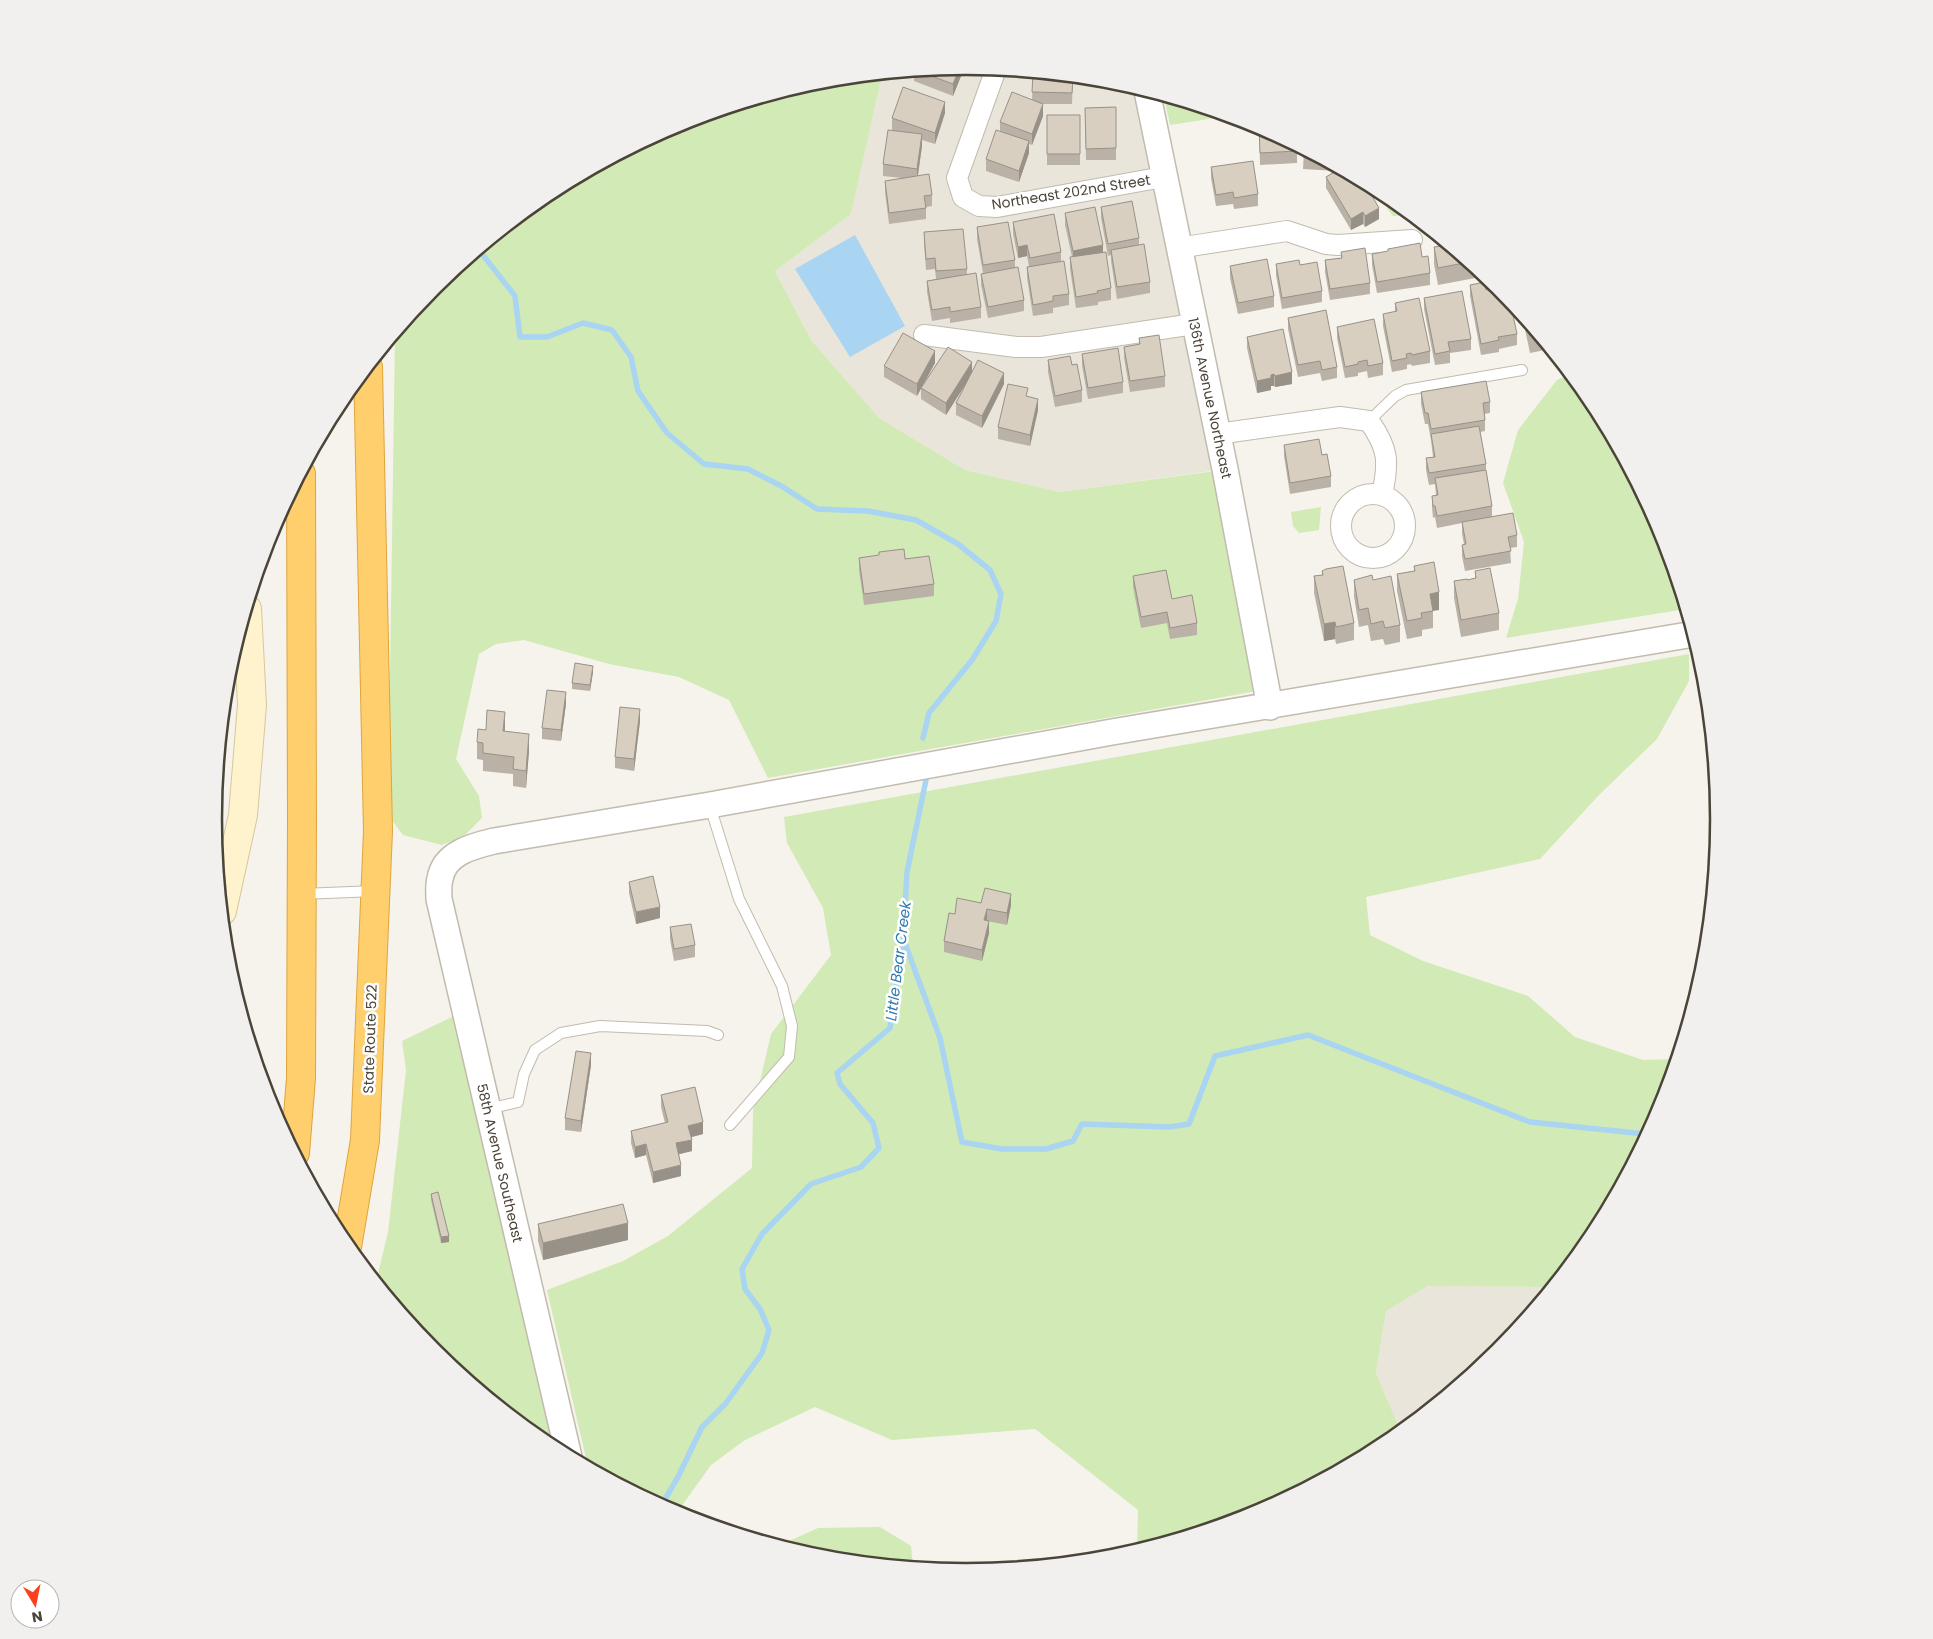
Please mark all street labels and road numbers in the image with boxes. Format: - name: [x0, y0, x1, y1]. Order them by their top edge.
- street label: Northeast 202nd Street: [990, 170, 1152, 214]
- street label: 136th Avenue Northeast: [1183, 316, 1237, 480]
- street label: State Route 522: [358, 984, 382, 1094]
- street label: 58th Avenue Southeast: [472, 1082, 528, 1244]

